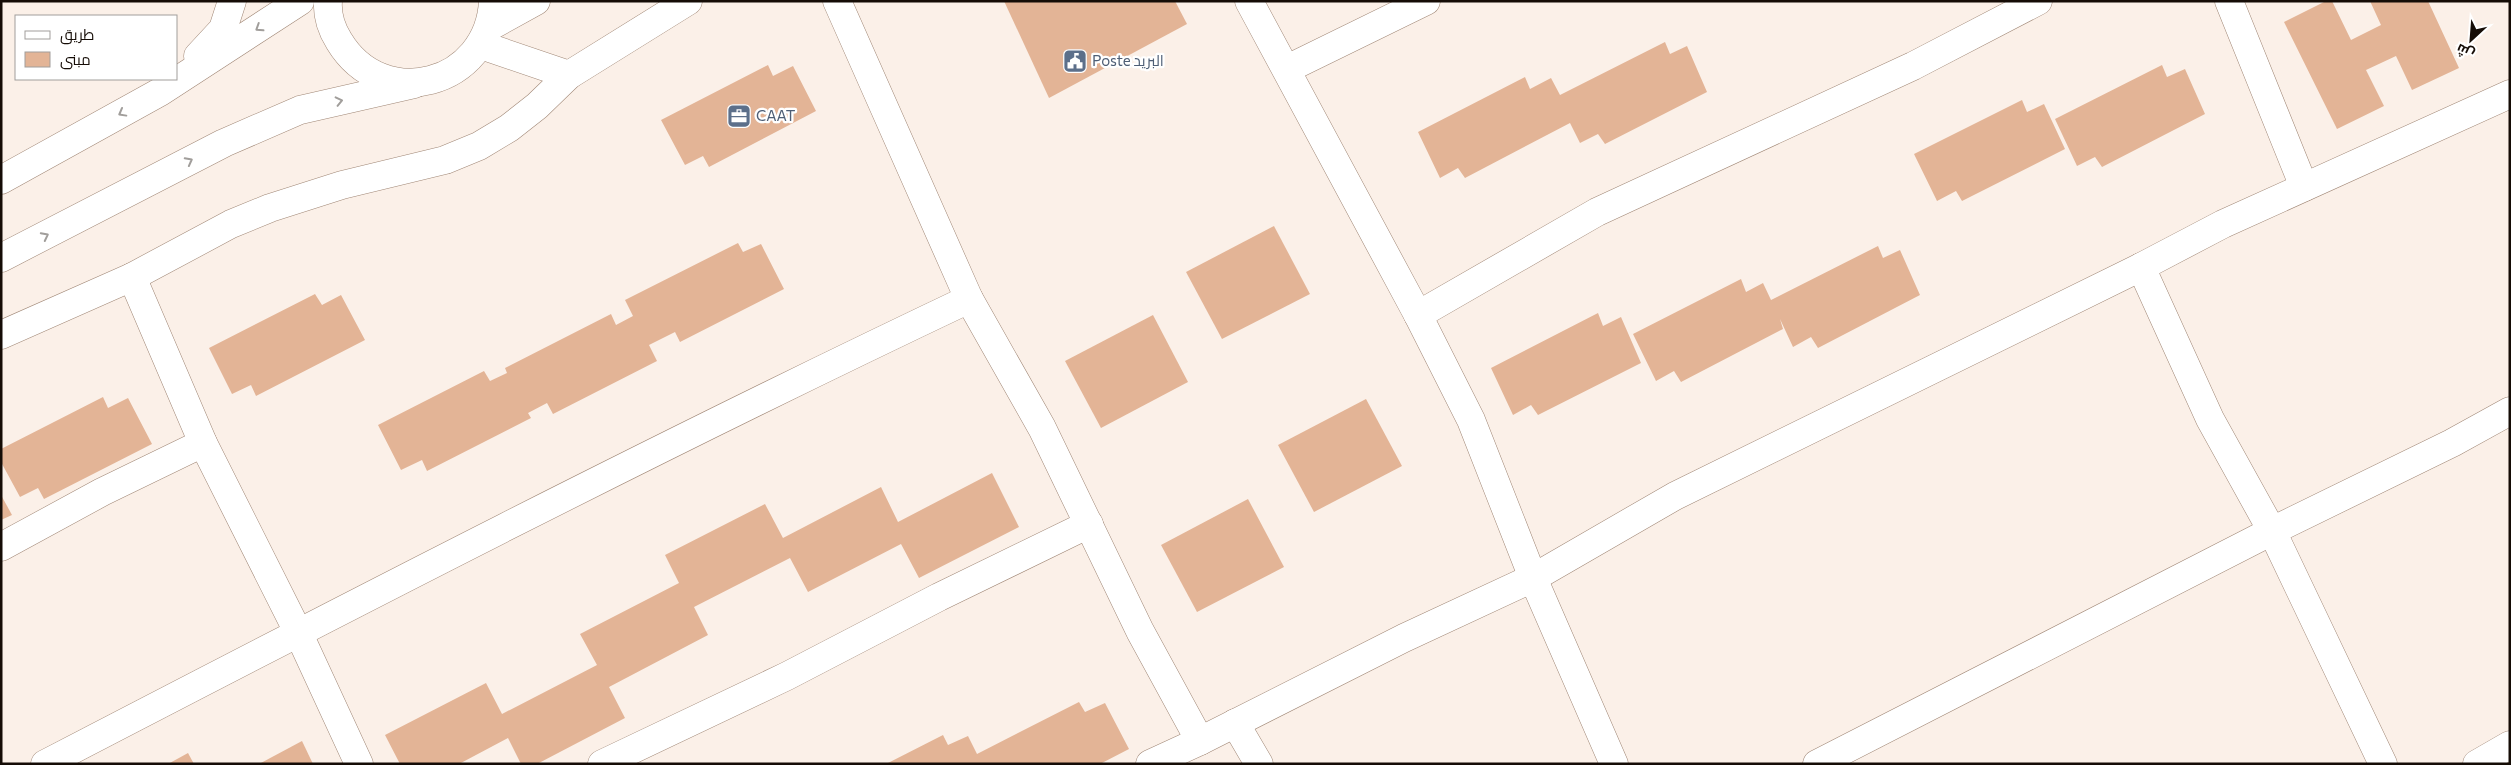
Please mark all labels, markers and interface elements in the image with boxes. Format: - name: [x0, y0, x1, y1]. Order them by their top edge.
- legend: [15, 15, 178, 80]
- north arrow: [2446, 15, 2496, 65]
- one-way arrow: [256, 22, 265, 31]
- text: طريق: [60, 25, 94, 45]
- text: ش: [2453, 40, 2477, 64]
- public building icon: Poste البريد: [1062, 48, 1088, 74]
- text: مبنى: [60, 50, 91, 70]
- place label: Poste البريد: [1092, 51, 1164, 70]
- one-way arrow: [335, 96, 343, 107]
- office icon: CAAT: [726, 103, 752, 129]
- place label: CAAT: [756, 106, 796, 124]
- one-way arrow: [118, 107, 127, 117]
- one-way arrow: [184, 157, 193, 167]
- one-way arrow: [39, 232, 48, 242]

